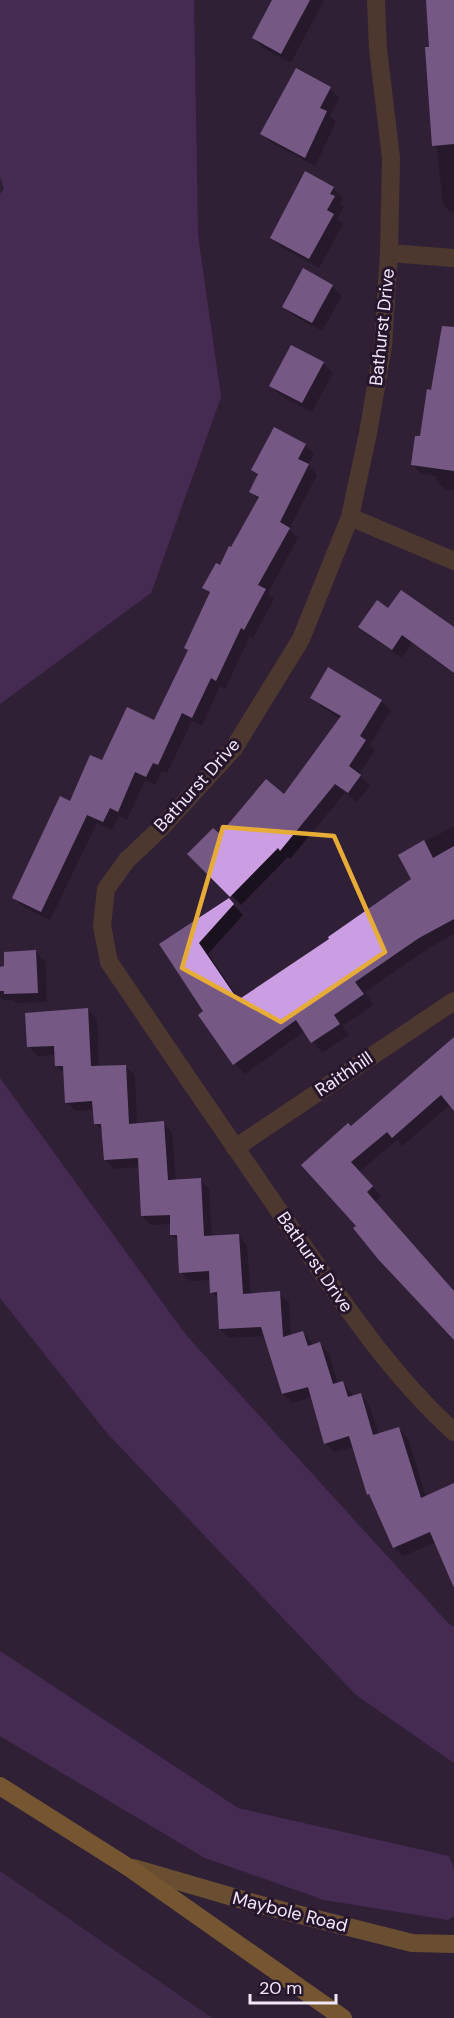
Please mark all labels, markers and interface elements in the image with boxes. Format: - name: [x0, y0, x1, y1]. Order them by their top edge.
- street label: Bathurst Drive: [364, 267, 400, 387]
- street label: Bathurst Drive: [149, 733, 245, 837]
- street label: Raithhill: [310, 1046, 378, 1102]
- street label: Bathurst Drive: [271, 1207, 359, 1317]
- street label: Maybole Road: [230, 1886, 350, 1938]
- scale bar: [250, 1967, 336, 2005]
- text: 20 m: [259, 1976, 302, 2000]

